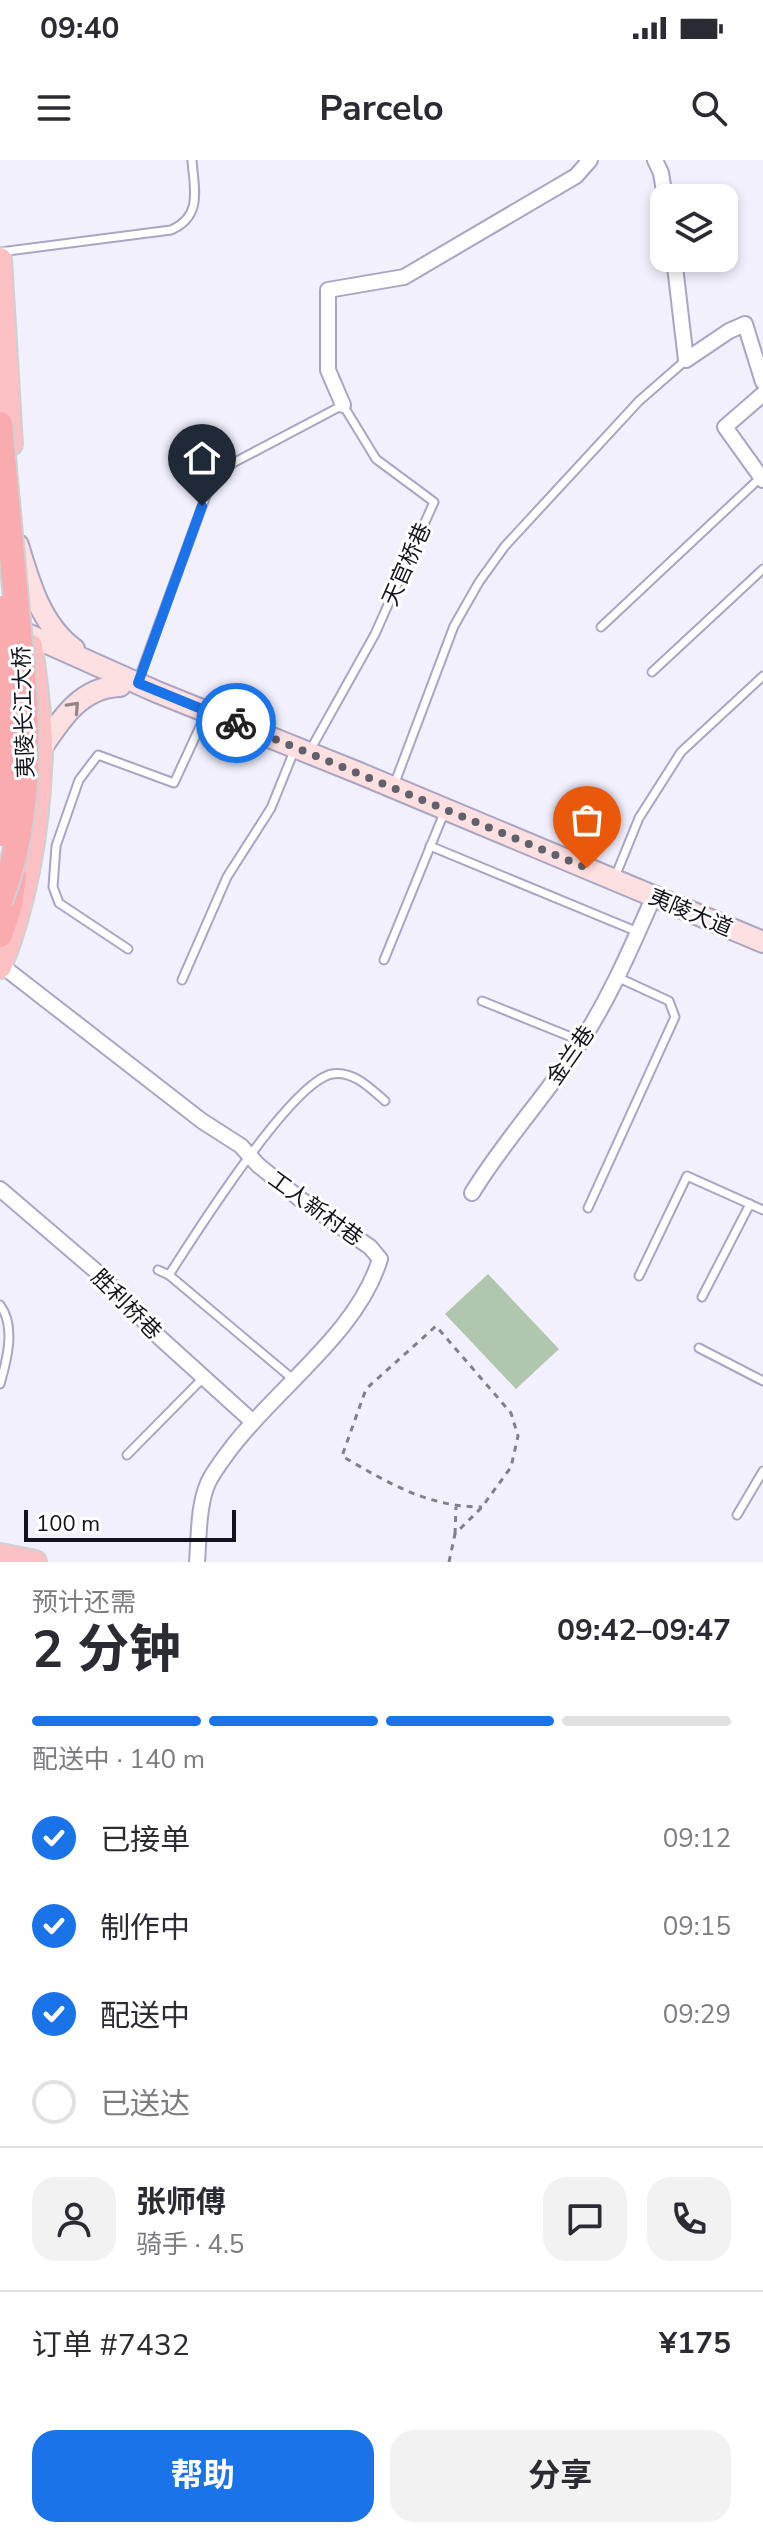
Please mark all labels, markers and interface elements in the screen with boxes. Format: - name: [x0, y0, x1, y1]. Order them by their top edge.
- text: 09:40: [40, 8, 119, 49]
- text: Parcelo: [319, 84, 444, 133]
- icon: menu: [32, 86, 76, 130]
- icon: search: [687, 86, 731, 130]
- map controls: [650, 184, 738, 272]
- button: layers: [650, 184, 738, 272]
- pin: [168, 424, 236, 506]
- icon: home: [180, 436, 224, 480]
- street label: 天官桥巷: [375, 518, 439, 611]
- street label: 夷陵长江大桥: [7, 645, 41, 778]
- courier: [196, 683, 276, 763]
- icon: bike: [214, 701, 258, 745]
- one-way arrow: [64, 702, 79, 716]
- pin: [553, 786, 621, 868]
- icon: bag: [565, 798, 609, 842]
- street label: 夷陵大道: [644, 882, 737, 944]
- street label: 金兰巷: [540, 1020, 602, 1091]
- street label: 工人新村巷: [262, 1164, 369, 1253]
- street label: 胜利桥巷: [85, 1263, 168, 1346]
- scale bar: [24, 1506, 236, 1542]
- text: 100 m: [36, 1509, 100, 1539]
- text: 预计还需: [32, 1585, 136, 1620]
- text: 09:42–09:47: [557, 1610, 731, 1651]
- text: 2 分钟: [32, 1614, 181, 1685]
- text: 配送中 · 140 m: [32, 1742, 205, 1777]
- icon: check: [32, 1816, 76, 1860]
- text: 已接单: [100, 1820, 190, 1861]
- text: 09:12: [663, 1821, 731, 1856]
- icon: check: [32, 1904, 76, 1948]
- text: 制作中: [100, 1908, 190, 1949]
- text: 09:15: [663, 1909, 731, 1944]
- icon: check: [32, 1992, 76, 2036]
- text: 配送中: [100, 1996, 190, 2037]
- text: 09:29: [663, 1997, 731, 2032]
- text: 已送达: [100, 2084, 190, 2125]
- button: person: [32, 2177, 116, 2261]
- button: chat: [543, 2177, 627, 2261]
- button: phone: [647, 2177, 731, 2261]
- text: 张师傅: [136, 2182, 226, 2223]
- text: 骑手 · 4.5: [136, 2227, 244, 2262]
- text: ¥175: [659, 2323, 731, 2364]
- text: 订单 #7432: [32, 2325, 190, 2366]
- button: 帮助: [32, 2430, 374, 2522]
- button: 分享: [390, 2430, 731, 2522]

